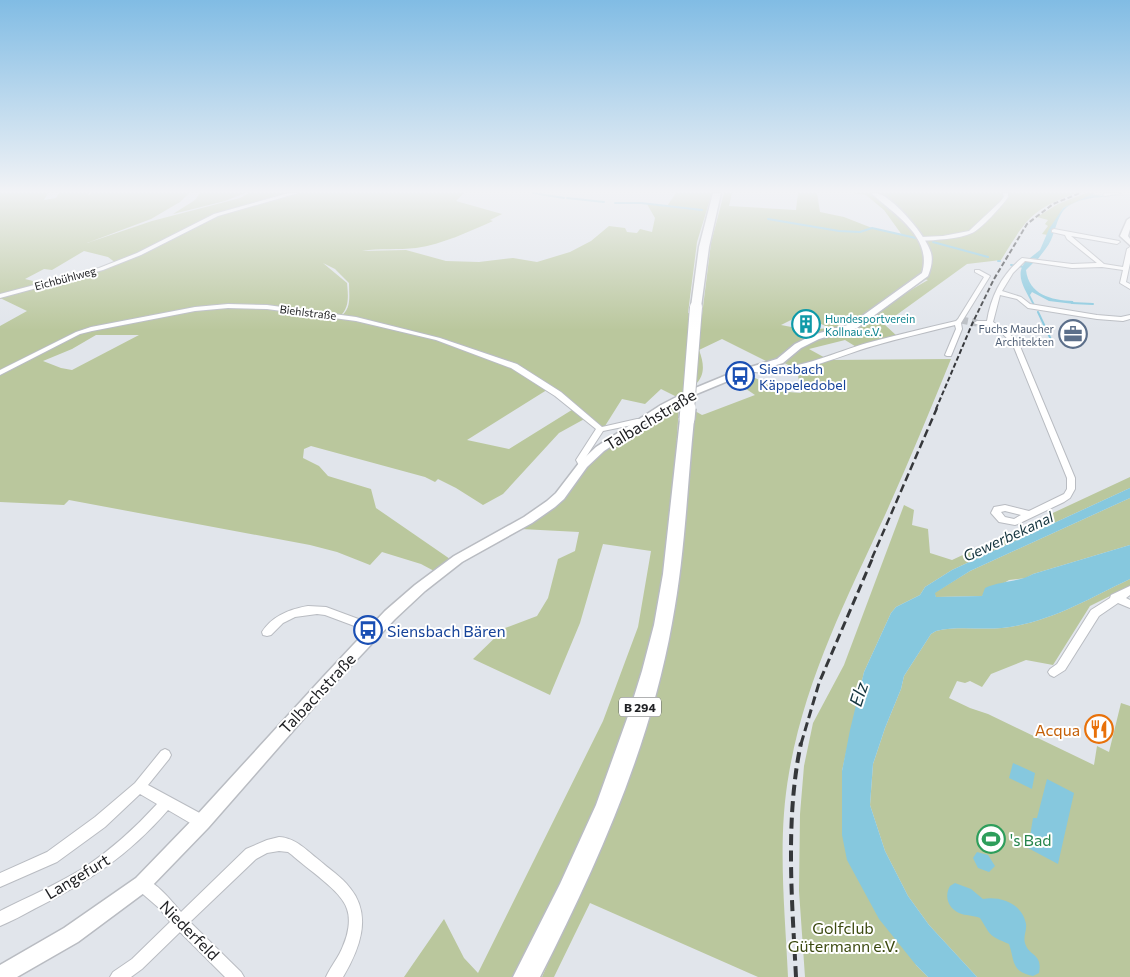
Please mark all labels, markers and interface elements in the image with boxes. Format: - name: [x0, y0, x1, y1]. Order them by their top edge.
- street label: Eichbühlweg: [33, 264, 97, 292]
- street label: Biehlstraße: [279, 302, 337, 322]
- building icon: Hundesportverein Kollnau e.V.: [791, 309, 821, 339]
- place label: Hundesportverein Kollnau e.V.: [825, 312, 915, 338]
- office icon: Fuchs Maucher Architekten: [1058, 319, 1088, 349]
- place label: Fuchs Maucher Architekten: [979, 322, 1055, 348]
- place label: Siensbach Käppeledobel: [759, 360, 846, 393]
- bus stop icon: Siensbach Käppeledobel: [725, 361, 755, 391]
- street label: Talbachstraße: [601, 384, 699, 454]
- water label: Gewerbekanal: [960, 507, 1057, 565]
- bus stop icon: Siensbach Bären: [353, 615, 383, 645]
- place label: Siensbach Bären: [387, 621, 506, 640]
- street label: Talbachstraße: [275, 649, 359, 737]
- water label: Elz: [844, 679, 872, 709]
- road number: B 294: [619, 698, 661, 716]
- restaurant icon: Acqua: [1084, 714, 1114, 744]
- place label: Acqua: [1035, 720, 1080, 739]
- sports icon: 's Bad: [976, 824, 1006, 854]
- place label: 's Bad: [1010, 830, 1052, 849]
- street label: Langefurt: [41, 849, 113, 903]
- street label: Niederfeld: [156, 896, 224, 964]
- park label: Golfclub Gütermann e.V.: [788, 918, 898, 955]

